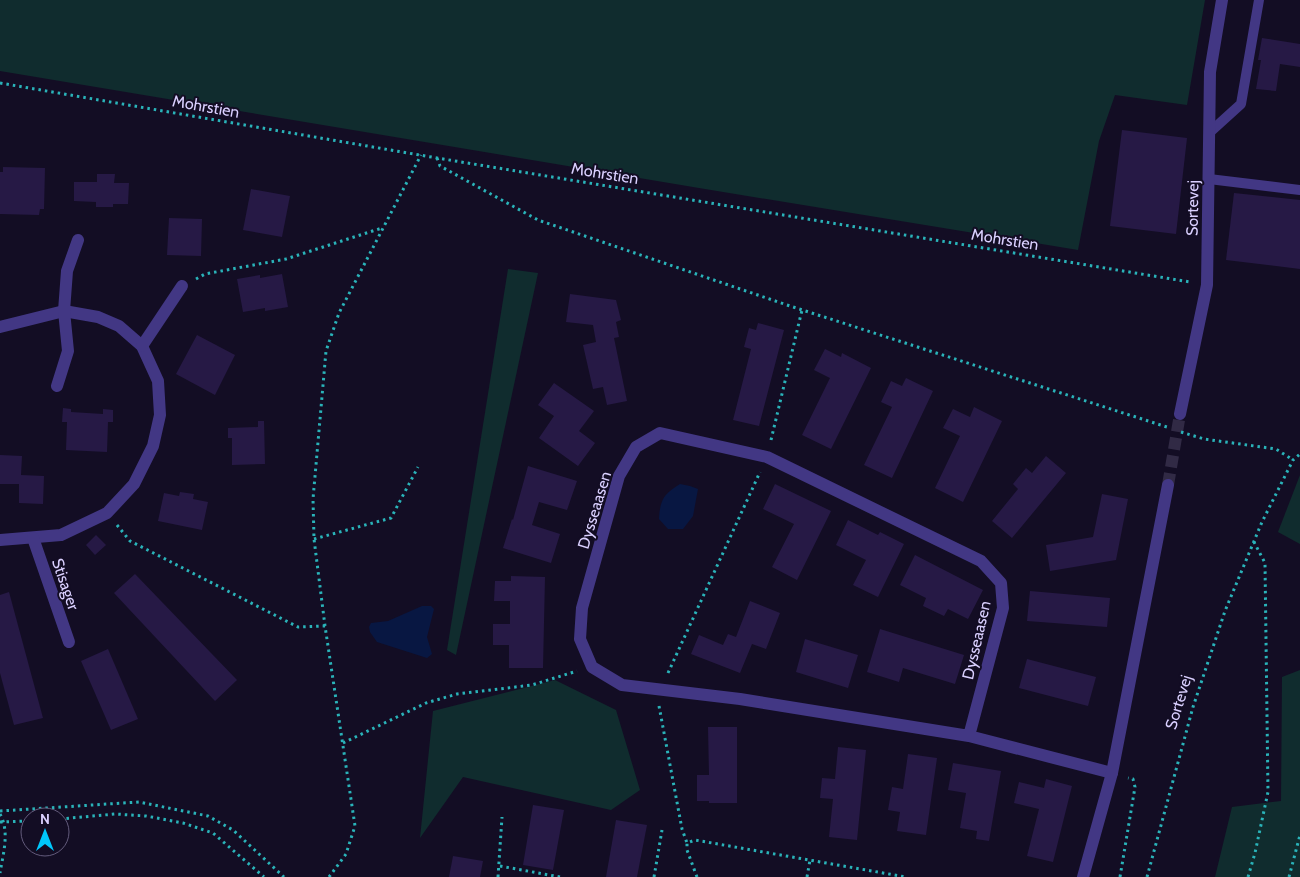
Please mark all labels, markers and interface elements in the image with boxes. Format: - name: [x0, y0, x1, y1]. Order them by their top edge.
- street label: Mohrstien: [171, 91, 241, 122]
- street label: Mohrstien: [570, 159, 640, 188]
- street label: Sortevej: [1183, 180, 1202, 236]
- street label: Mohrstien: [970, 225, 1040, 254]
- street label: Dysseaasen: [574, 469, 615, 551]
- street label: Stisager: [48, 556, 84, 613]
- street label: Dysseaasen: [958, 599, 995, 681]
- street label: Sortevej: [1161, 673, 1196, 732]
- north arrow: [20, 807, 70, 857]
- text: N: [40, 810, 50, 828]

